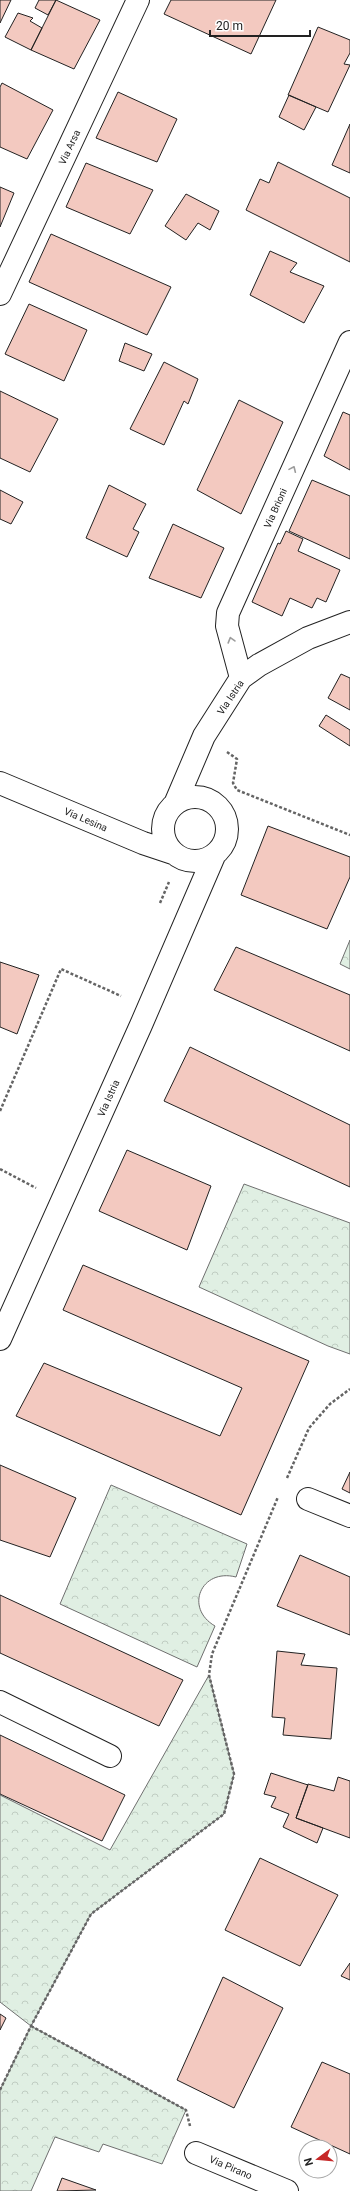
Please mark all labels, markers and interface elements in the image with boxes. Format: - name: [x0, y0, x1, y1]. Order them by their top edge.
- scale bar: [210, 12, 310, 38]
- text: 20 m: [216, 19, 243, 33]
- street label: Via Arsa: [57, 128, 82, 166]
- one-way arrow: [288, 465, 296, 473]
- street label: Via Brioni: [262, 487, 289, 530]
- one-way arrow: [227, 637, 236, 644]
- street label: Via Istria: [215, 678, 246, 717]
- street label: Via Lesina: [62, 805, 109, 834]
- street label: Via Istria: [95, 1078, 121, 1118]
- north arrow: [298, 2139, 338, 2179]
- street label: Via Pirano: [208, 2154, 254, 2181]
- text: N: [301, 2156, 316, 2167]

